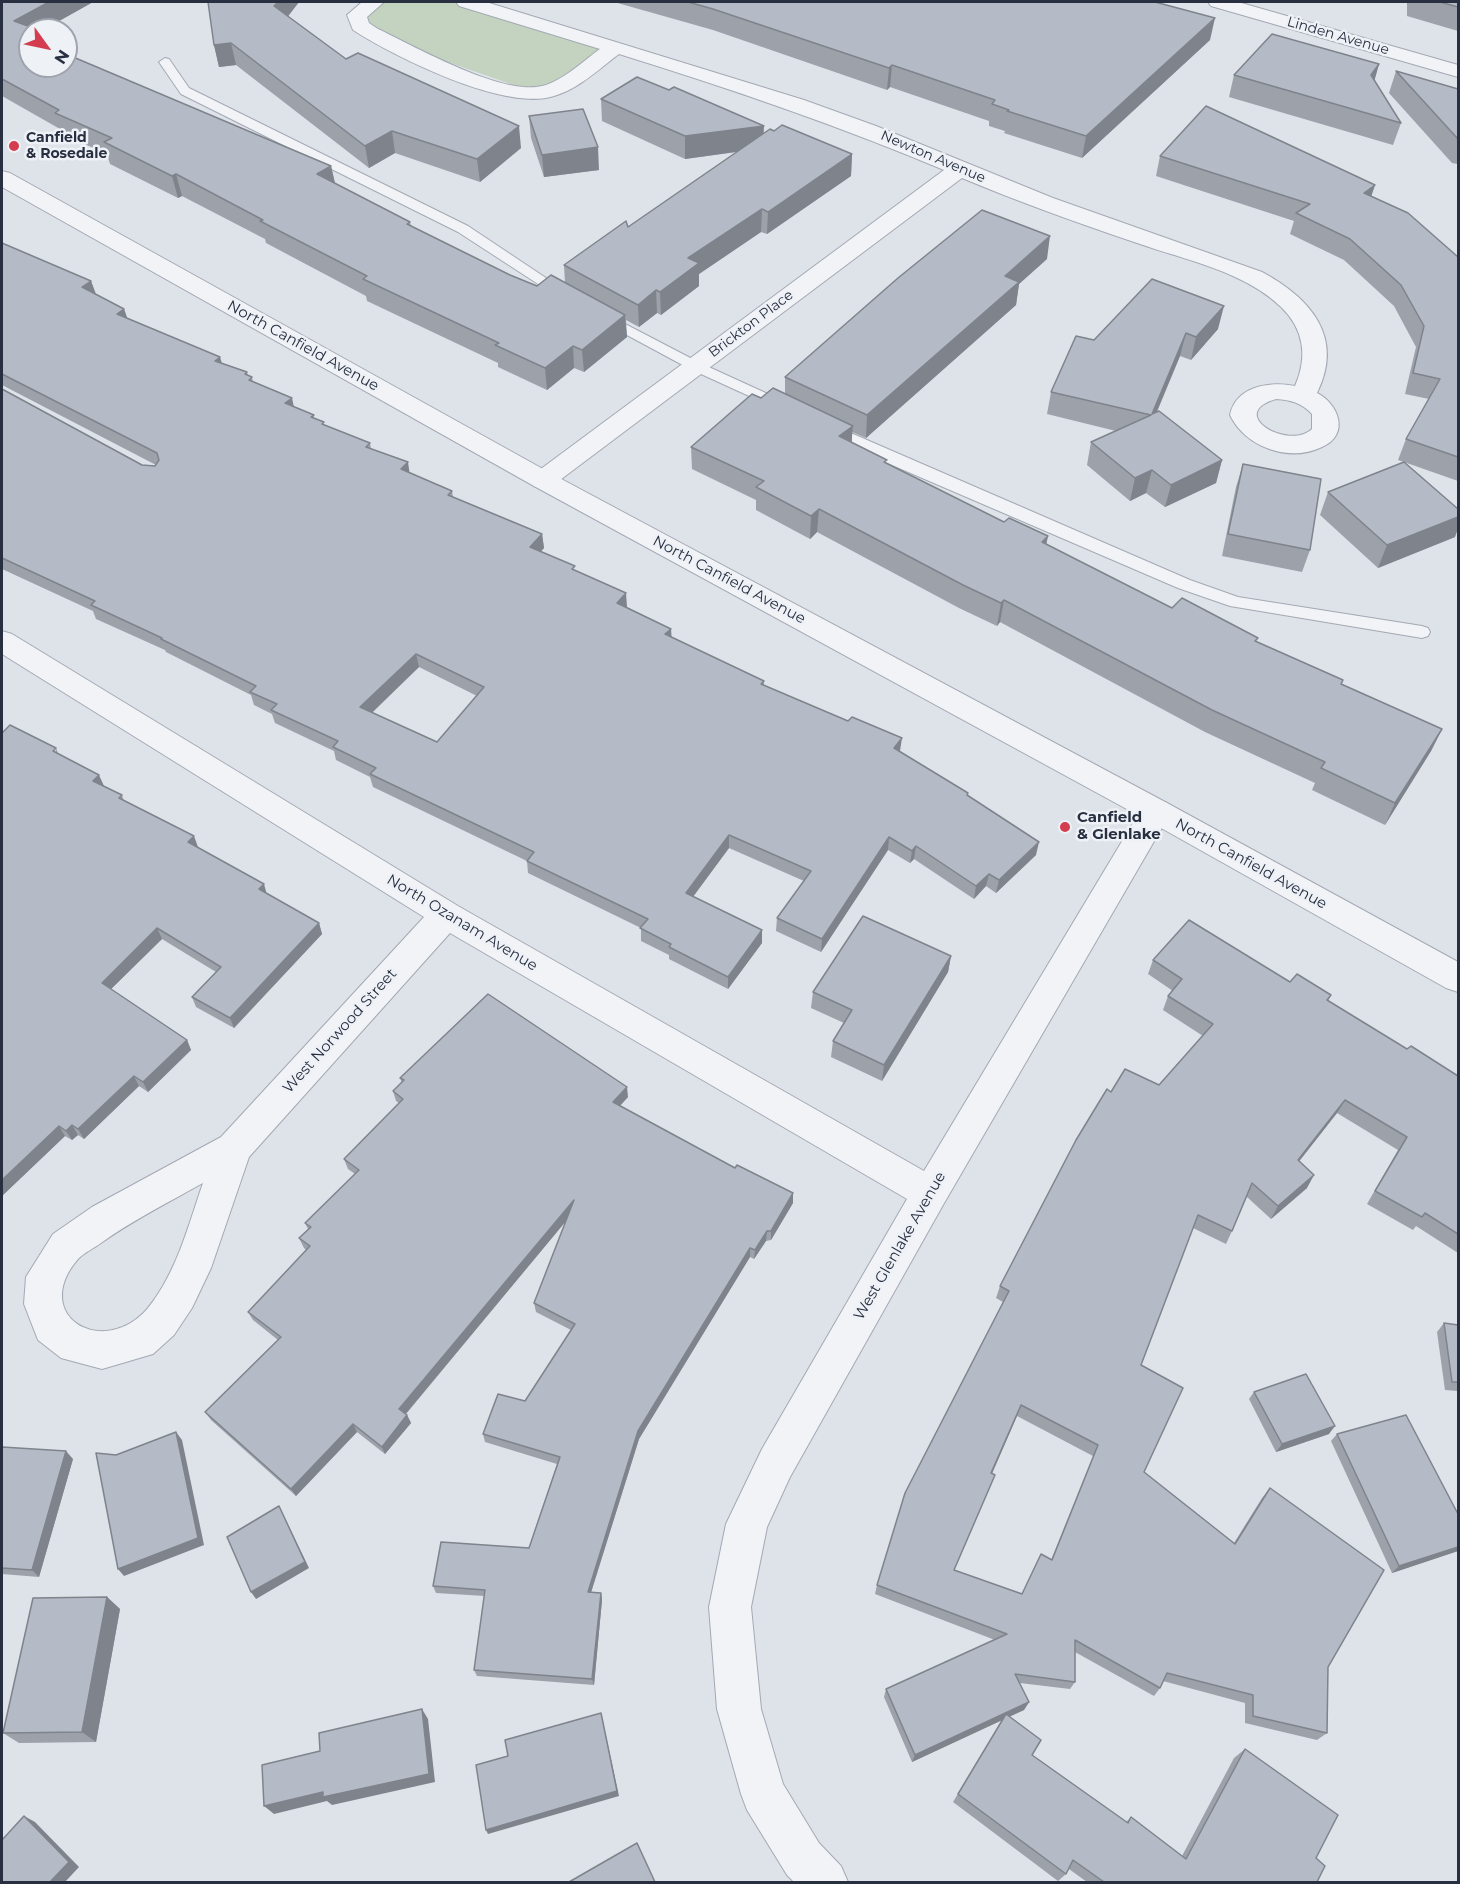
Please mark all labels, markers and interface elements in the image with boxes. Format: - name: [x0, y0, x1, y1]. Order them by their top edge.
- street label: Linden Avenue: [1285, 13, 1391, 59]
- north arrow: [18, 18, 78, 78]
- text: N: [50, 46, 73, 68]
- street label: Newton Avenue: [878, 127, 988, 187]
- place label: Canfield & Rosedale: [26, 130, 107, 162]
- marker: Canfield & Rosedale: [7, 139, 21, 153]
- street label: Brickton Place: [705, 287, 797, 361]
- street label: North Canfield Avenue: [224, 297, 382, 395]
- street label: North Canfield Avenue: [650, 532, 808, 628]
- place label: Canfield & Glenlake: [1077, 809, 1161, 844]
- street label: North Canfield Avenue: [1172, 815, 1330, 913]
- marker: Canfield & Glenlake: [1058, 820, 1072, 834]
- street label: North Ozanam Avenue: [383, 871, 541, 975]
- street label: West Norwood Street: [279, 965, 401, 1097]
- street label: West Glenlake Avenue: [850, 1169, 950, 1323]

